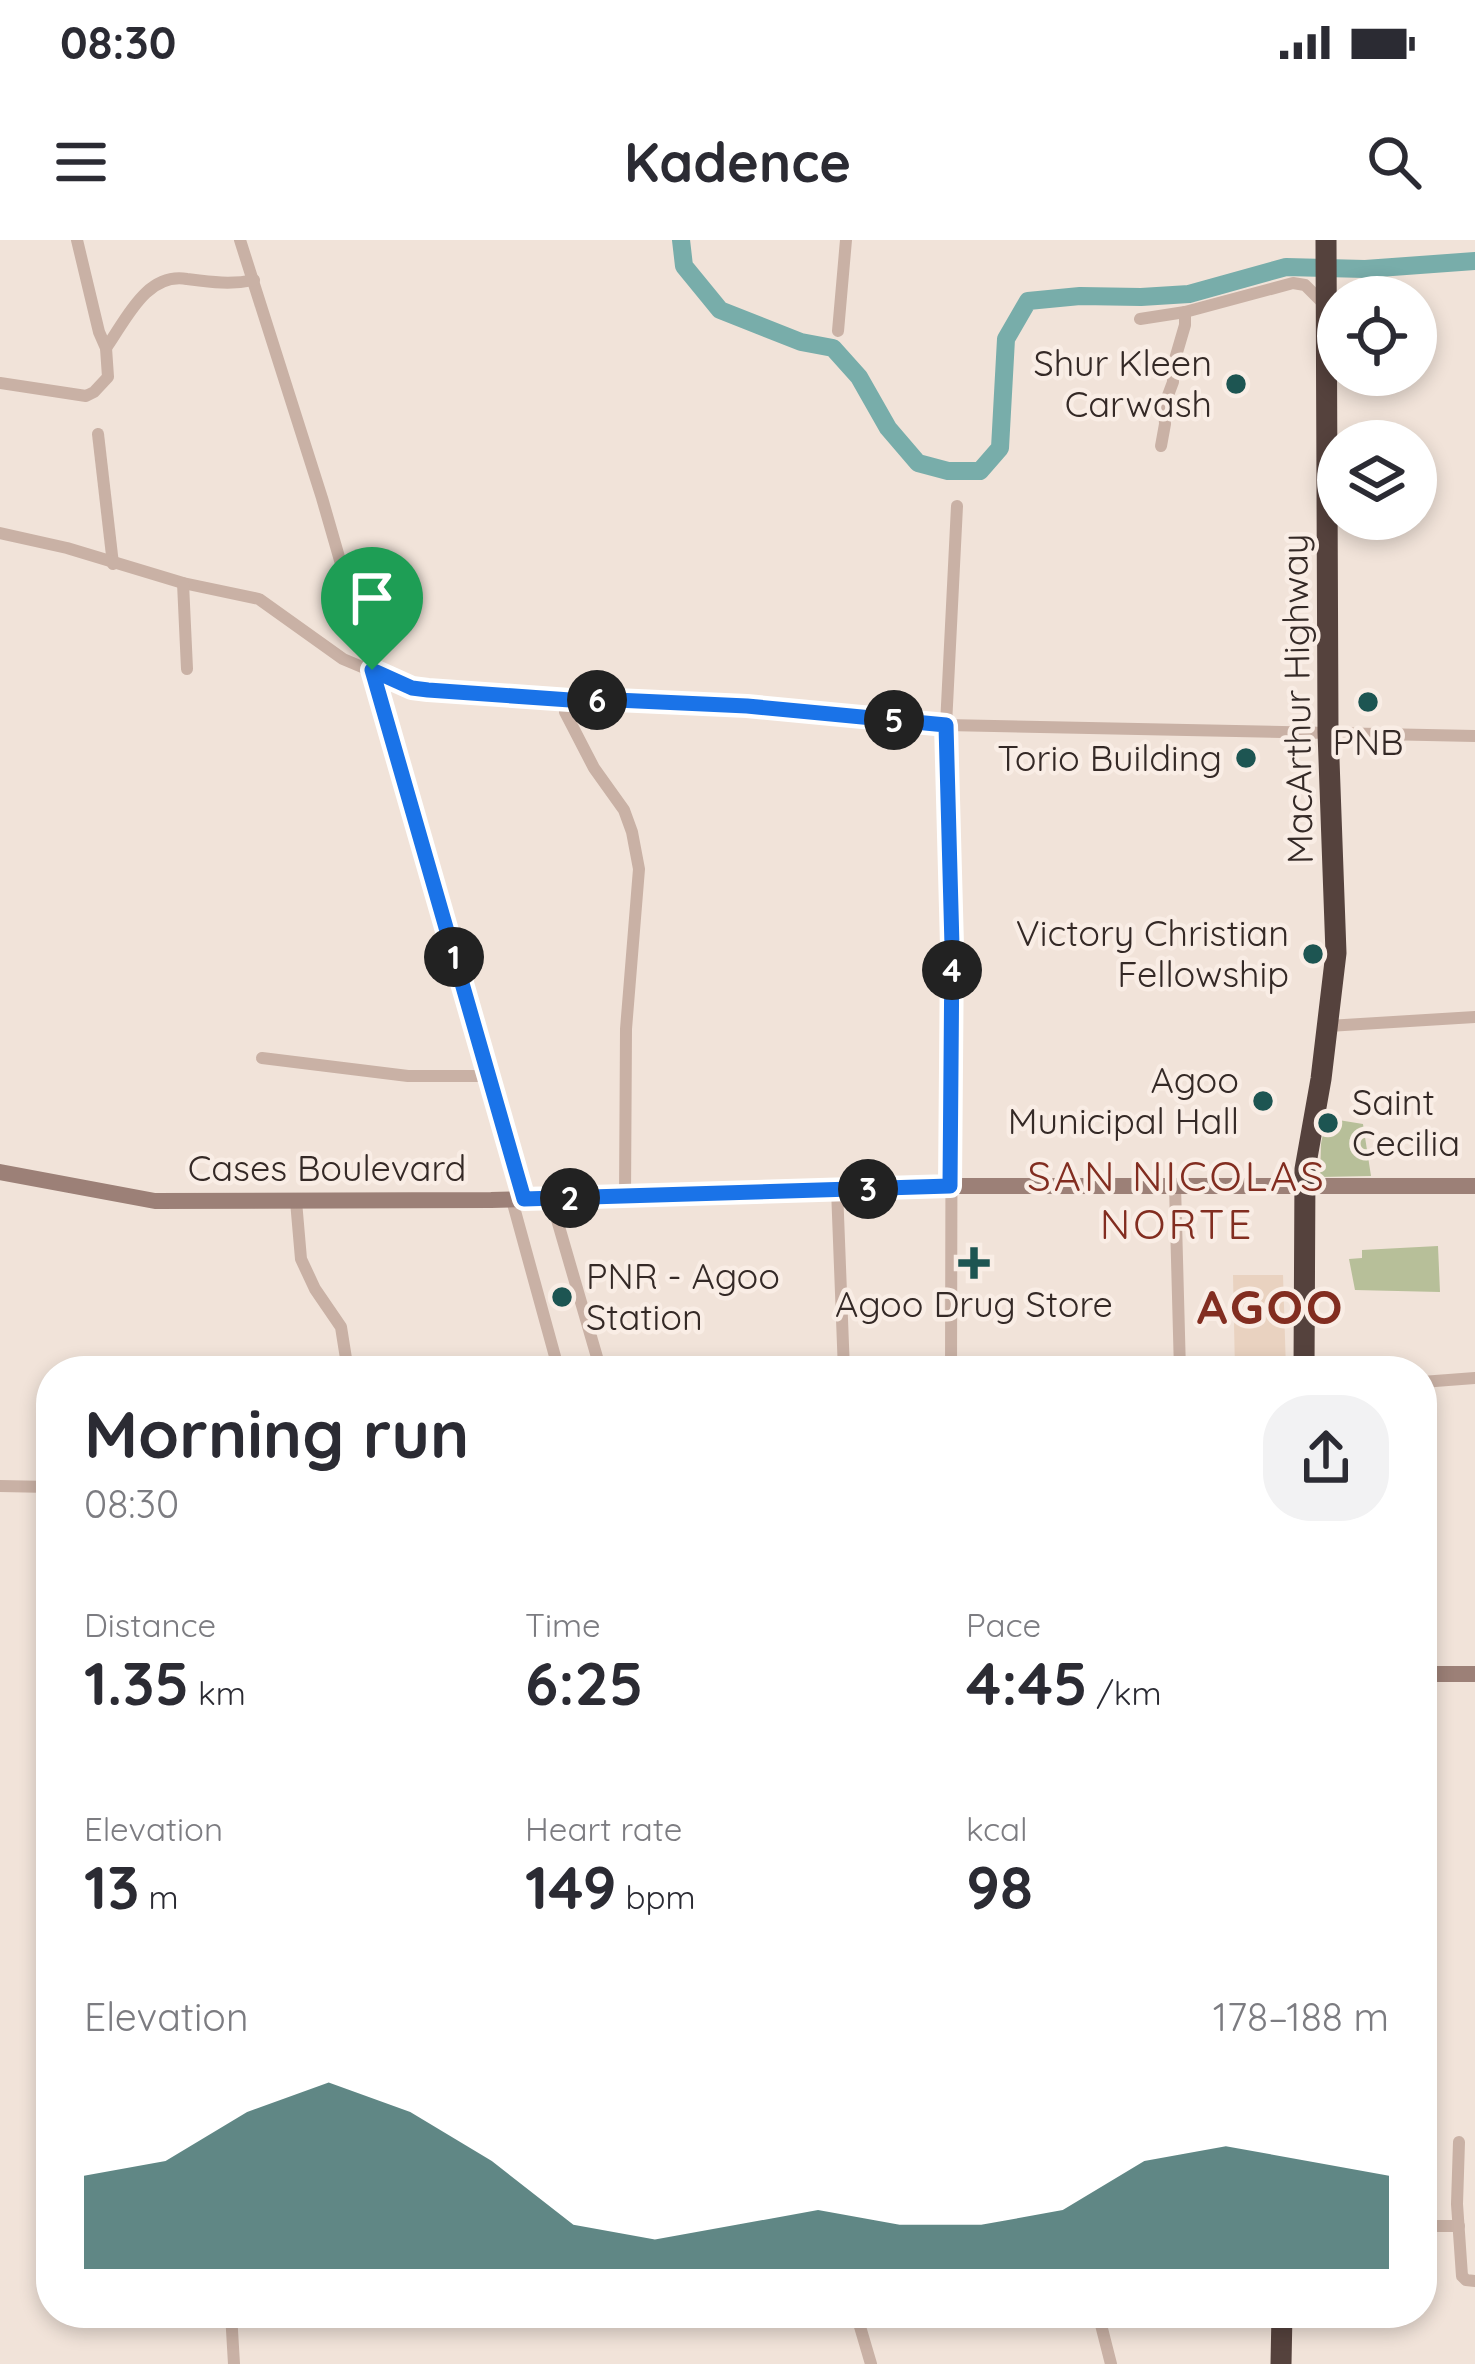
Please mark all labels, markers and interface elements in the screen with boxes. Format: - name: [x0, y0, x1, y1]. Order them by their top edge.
- text: 08:30: [60, 14, 176, 70]
- text: Kadence: [624, 128, 851, 196]
- icon: menu: [48, 129, 114, 195]
- icon: search: [1361, 129, 1427, 195]
- map controls: [1317, 276, 1437, 540]
- button: locate: [1317, 276, 1437, 396]
- place label: Shur Kleen Carwash: [1033, 340, 1212, 426]
- marker: Shur Kleen Carwash: [1223, 371, 1249, 397]
- button: layers: [1317, 420, 1437, 540]
- street label: MacArthur Highway: [1271, 534, 1322, 864]
- pin: [321, 547, 423, 670]
- icon: arrive: [339, 565, 405, 631]
- pin: 6: [567, 670, 627, 730]
- text: 6: [588, 679, 606, 720]
- marker: PNB: [1355, 689, 1381, 715]
- pin: 5: [864, 690, 924, 750]
- text: 5: [884, 699, 904, 740]
- place label: PNB: [1332, 719, 1404, 764]
- place label: Torio Building: [997, 735, 1222, 780]
- marker: Torio Building: [1233, 745, 1259, 771]
- place label: Victory Christian Fellowship: [1016, 910, 1289, 996]
- pin: 1: [424, 927, 484, 987]
- text: 1: [448, 936, 460, 977]
- pin: 4: [922, 940, 982, 1000]
- marker: Victory Christian Fellowship: [1300, 941, 1326, 967]
- text: 4: [942, 949, 962, 990]
- place label: Agoo Municipal Hall: [1008, 1057, 1239, 1143]
- place label: Saint Cecilia: [1352, 1079, 1460, 1165]
- marker: Agoo Municipal Hall: [1250, 1088, 1276, 1114]
- marker: Saint Cecilia: [1315, 1110, 1341, 1136]
- street label: Cases Boulevard: [188, 1145, 466, 1190]
- district label: SAN NICOLAS NORTE: [1027, 1149, 1327, 1250]
- pin: 3: [838, 1159, 898, 1219]
- pin: 2: [540, 1168, 600, 1228]
- text: 3: [859, 1168, 877, 1209]
- text: 2: [561, 1177, 579, 1218]
- marker: Agoo Drug Store: [961, 1250, 987, 1276]
- place label: PNR - Agoo Station: [586, 1253, 780, 1339]
- district label: AGOO: [1197, 1276, 1345, 1336]
- place label: Agoo Drug Store: [835, 1281, 1113, 1326]
- marker: PNR - Agoo Station: [549, 1284, 575, 1310]
- text: Morning run: [84, 1392, 469, 1475]
- button: share: [1263, 1395, 1389, 1521]
- text: 08:30: [84, 1479, 179, 1528]
- text: Distance: [84, 1604, 216, 1645]
- text: Time: [525, 1604, 601, 1645]
- text: Pace: [966, 1604, 1041, 1645]
- text: 1.35: [84, 1645, 189, 1720]
- text: 6:25: [525, 1645, 643, 1720]
- text: 4:45: [966, 1645, 1088, 1720]
- text: km: [189, 1672, 246, 1713]
- text: /km: [1088, 1672, 1162, 1713]
- text: Elevation: [84, 1808, 223, 1849]
- text: Heart rate: [525, 1808, 682, 1849]
- text: kcal: [966, 1808, 1028, 1849]
- text: 13: [84, 1849, 140, 1924]
- text: 149: [525, 1849, 617, 1924]
- text: 98: [966, 1849, 1033, 1924]
- text: m: [140, 1876, 179, 1917]
- text: bpm: [617, 1876, 696, 1917]
- text: Elevation: [84, 1992, 248, 2041]
- text: 178–188 m: [1213, 1992, 1389, 2041]

